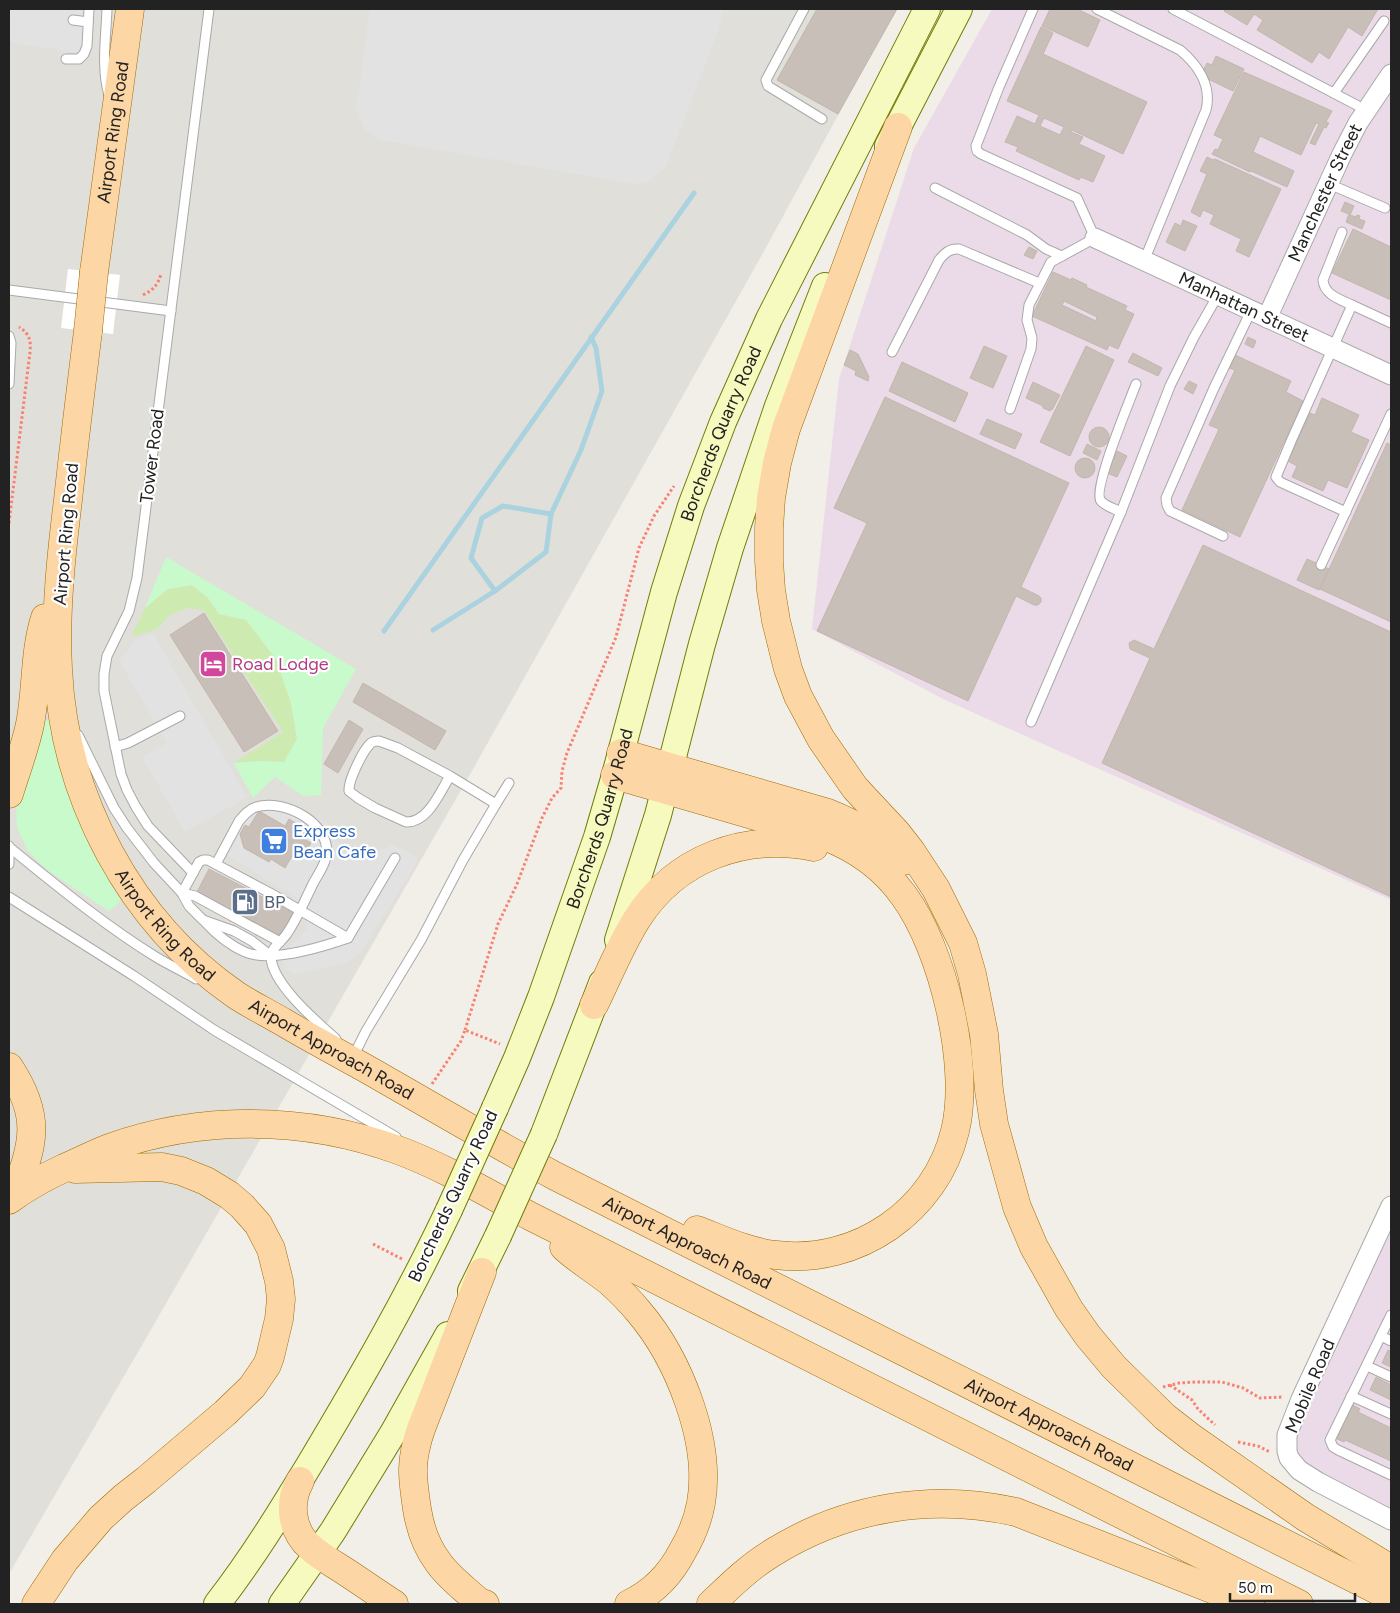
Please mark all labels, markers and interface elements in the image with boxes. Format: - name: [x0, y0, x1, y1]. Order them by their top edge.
- street label: Airport Ring Road: [93, 60, 134, 205]
- street label: Manchester Street: [1283, 120, 1367, 265]
- street label: Manhattan Street: [1175, 267, 1313, 347]
- street label: Borcherds Quarry Road: [676, 343, 767, 524]
- street label: Tower Road: [135, 408, 169, 504]
- street label: Airport Ring Road: [49, 462, 83, 606]
- hotel icon: Road Lodge: [198, 649, 228, 679]
- place label: Road Lodge: [232, 653, 329, 675]
- street label: Borcherds Quarry Road: [562, 726, 638, 912]
- place label: Express Bean Cafe: [293, 820, 376, 863]
- supermarket icon: Express Bean Cafe: [259, 826, 289, 856]
- street label: Airport Ring Road: [110, 865, 220, 986]
- fuel station icon: BP: [230, 887, 260, 917]
- place label: BP: [264, 891, 285, 913]
- street label: Airport Approach Road: [245, 994, 418, 1105]
- street label: Borcherds Quarry Road: [403, 1106, 503, 1286]
- street label: Airport Approach Road: [599, 1191, 775, 1294]
- street label: Mobile Road: [1280, 1336, 1340, 1436]
- street label: Airport Approach Road: [961, 1373, 1137, 1476]
- scale bar: [1230, 1570, 1355, 1602]
- text: 50 m: [1238, 1579, 1273, 1597]

